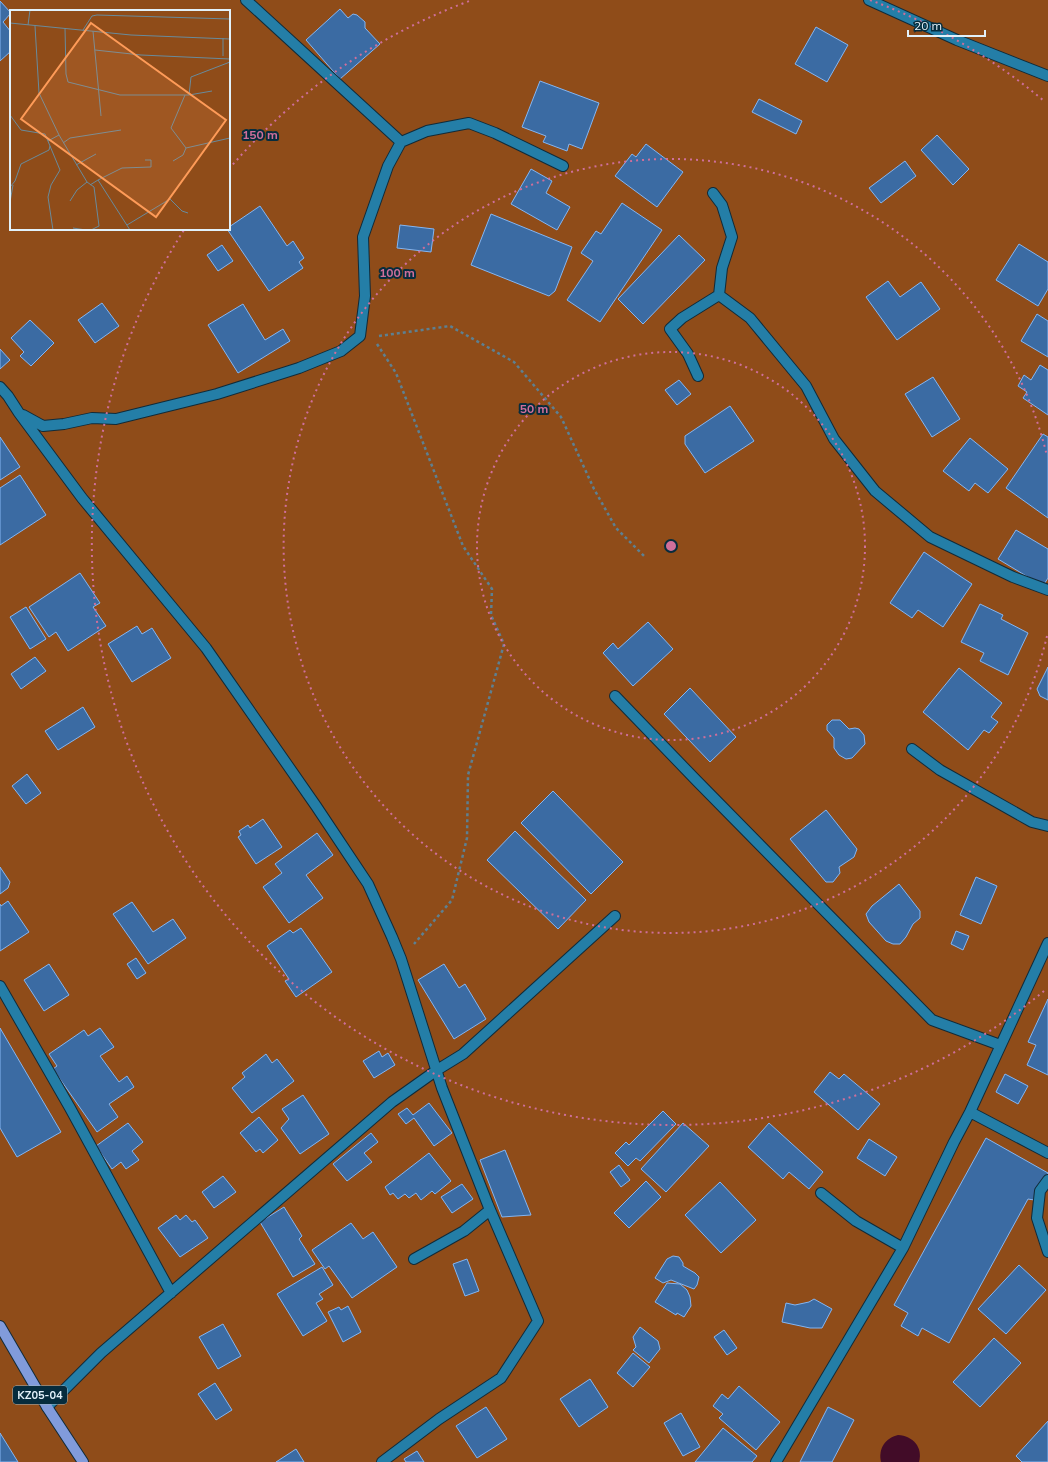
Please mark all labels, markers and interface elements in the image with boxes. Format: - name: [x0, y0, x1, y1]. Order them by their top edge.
- inset map: [10, 10, 230, 230]
- scale bar: [908, 12, 985, 38]
- text: 20 m: [914, 18, 942, 33]
- text: 150 m: [242, 127, 278, 142]
- text: 100 m: [379, 265, 415, 280]
- text: 50 m: [520, 401, 548, 416]
- centre of rings: [664, 539, 678, 553]
- road number: KZ05-04: [13, 1386, 67, 1404]

